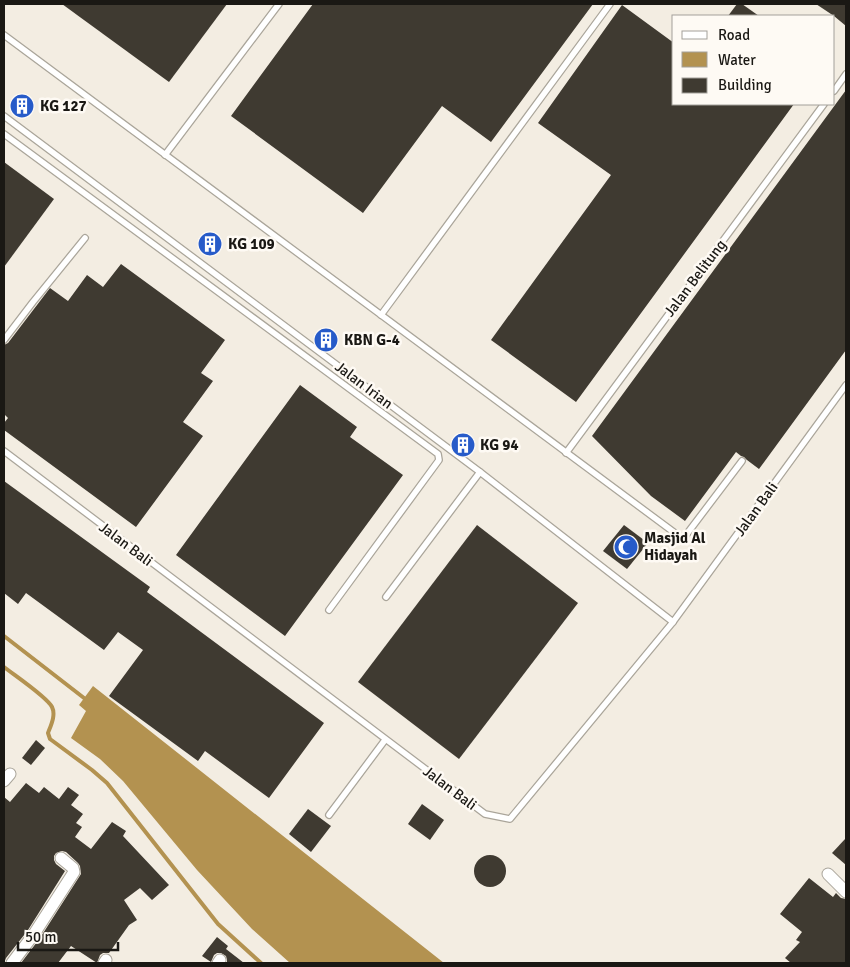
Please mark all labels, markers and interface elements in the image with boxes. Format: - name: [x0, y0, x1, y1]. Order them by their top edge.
- legend: [672, 15, 835, 105]
- text: Road: [718, 26, 750, 44]
- text: Water: [718, 51, 756, 69]
- text: Building: [718, 76, 772, 94]
- building icon: KG 127: [9, 93, 35, 119]
- place label: KG 127: [40, 97, 87, 115]
- building icon: KG 109: [197, 231, 223, 257]
- place label: KG 109: [228, 235, 275, 253]
- street label: Jalan Belitung: [660, 236, 730, 320]
- building icon: KBN G-4: [313, 327, 339, 353]
- place label: KBN G-4: [344, 331, 400, 349]
- street label: Jalan Irian: [332, 358, 396, 412]
- building icon: KG 94: [450, 432, 476, 458]
- place label: KG 94: [480, 436, 519, 454]
- street label: Jalan Bali: [730, 478, 782, 540]
- street label: Jalan Bali: [96, 518, 156, 570]
- place label: Masjid Al Hidayah: [644, 529, 706, 564]
- mosque icon: Masjid Al Hidayah: [613, 534, 639, 560]
- street label: Jalan Bali: [420, 762, 480, 814]
- scale bar: [18, 920, 118, 952]
- text: 50 m: [25, 928, 56, 946]

